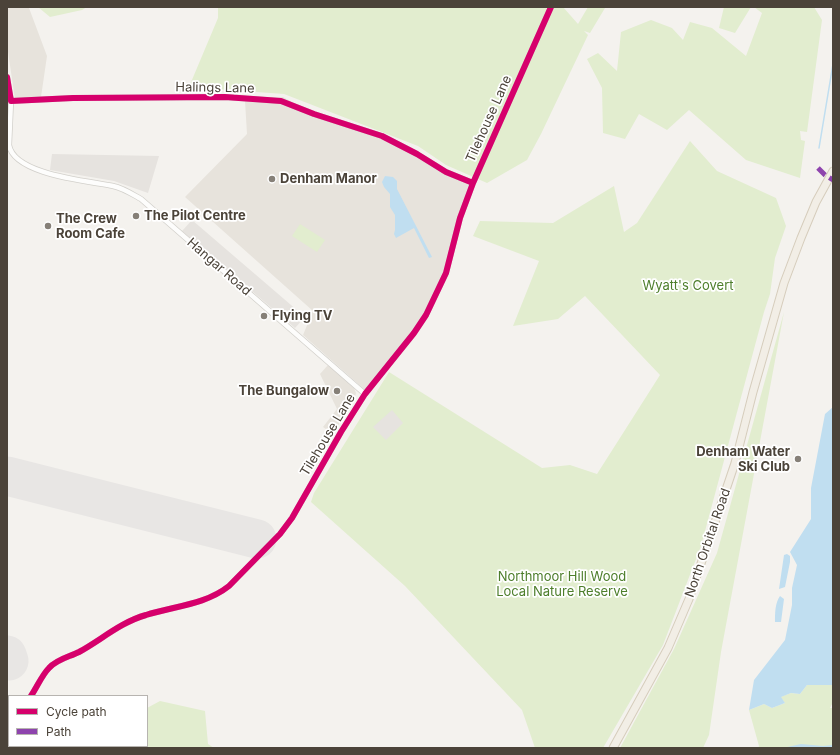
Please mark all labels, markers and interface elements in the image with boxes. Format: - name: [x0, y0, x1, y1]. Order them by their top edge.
- street label: Tilehouse Lane: [463, 73, 515, 165]
- street label: Halings Lane: [175, 80, 255, 96]
- place label: Denham Manor: [280, 171, 377, 187]
- marker: Denham Manor: [267, 174, 277, 184]
- place label: The Pilot Centre: [144, 208, 246, 224]
- place label: The Crew Room Cafe: [56, 211, 125, 242]
- marker: The Pilot Centre: [131, 211, 141, 221]
- marker: The Crew Room Cafe: [43, 221, 53, 231]
- street label: Hangar Road: [184, 235, 254, 299]
- park label: Wyatt's Covert: [643, 278, 733, 294]
- place label: Flying TV: [272, 308, 332, 324]
- marker: Flying TV: [259, 311, 269, 321]
- place label: The Bungalow: [238, 383, 329, 399]
- marker: The Bungalow: [332, 386, 342, 396]
- street label: Tilehouse Lane: [297, 391, 359, 479]
- place label: Denham Water Ski Club: [696, 444, 790, 475]
- marker: Denham Water Ski Club: [793, 454, 803, 464]
- street label: North Orbital Road: [682, 486, 734, 600]
- park label: Northmoor Hill Wood Local Nature Reserve: [496, 569, 628, 600]
- legend: [8, 695, 148, 747]
- text: Cycle path: [46, 704, 107, 719]
- text: Path: [46, 724, 71, 739]

